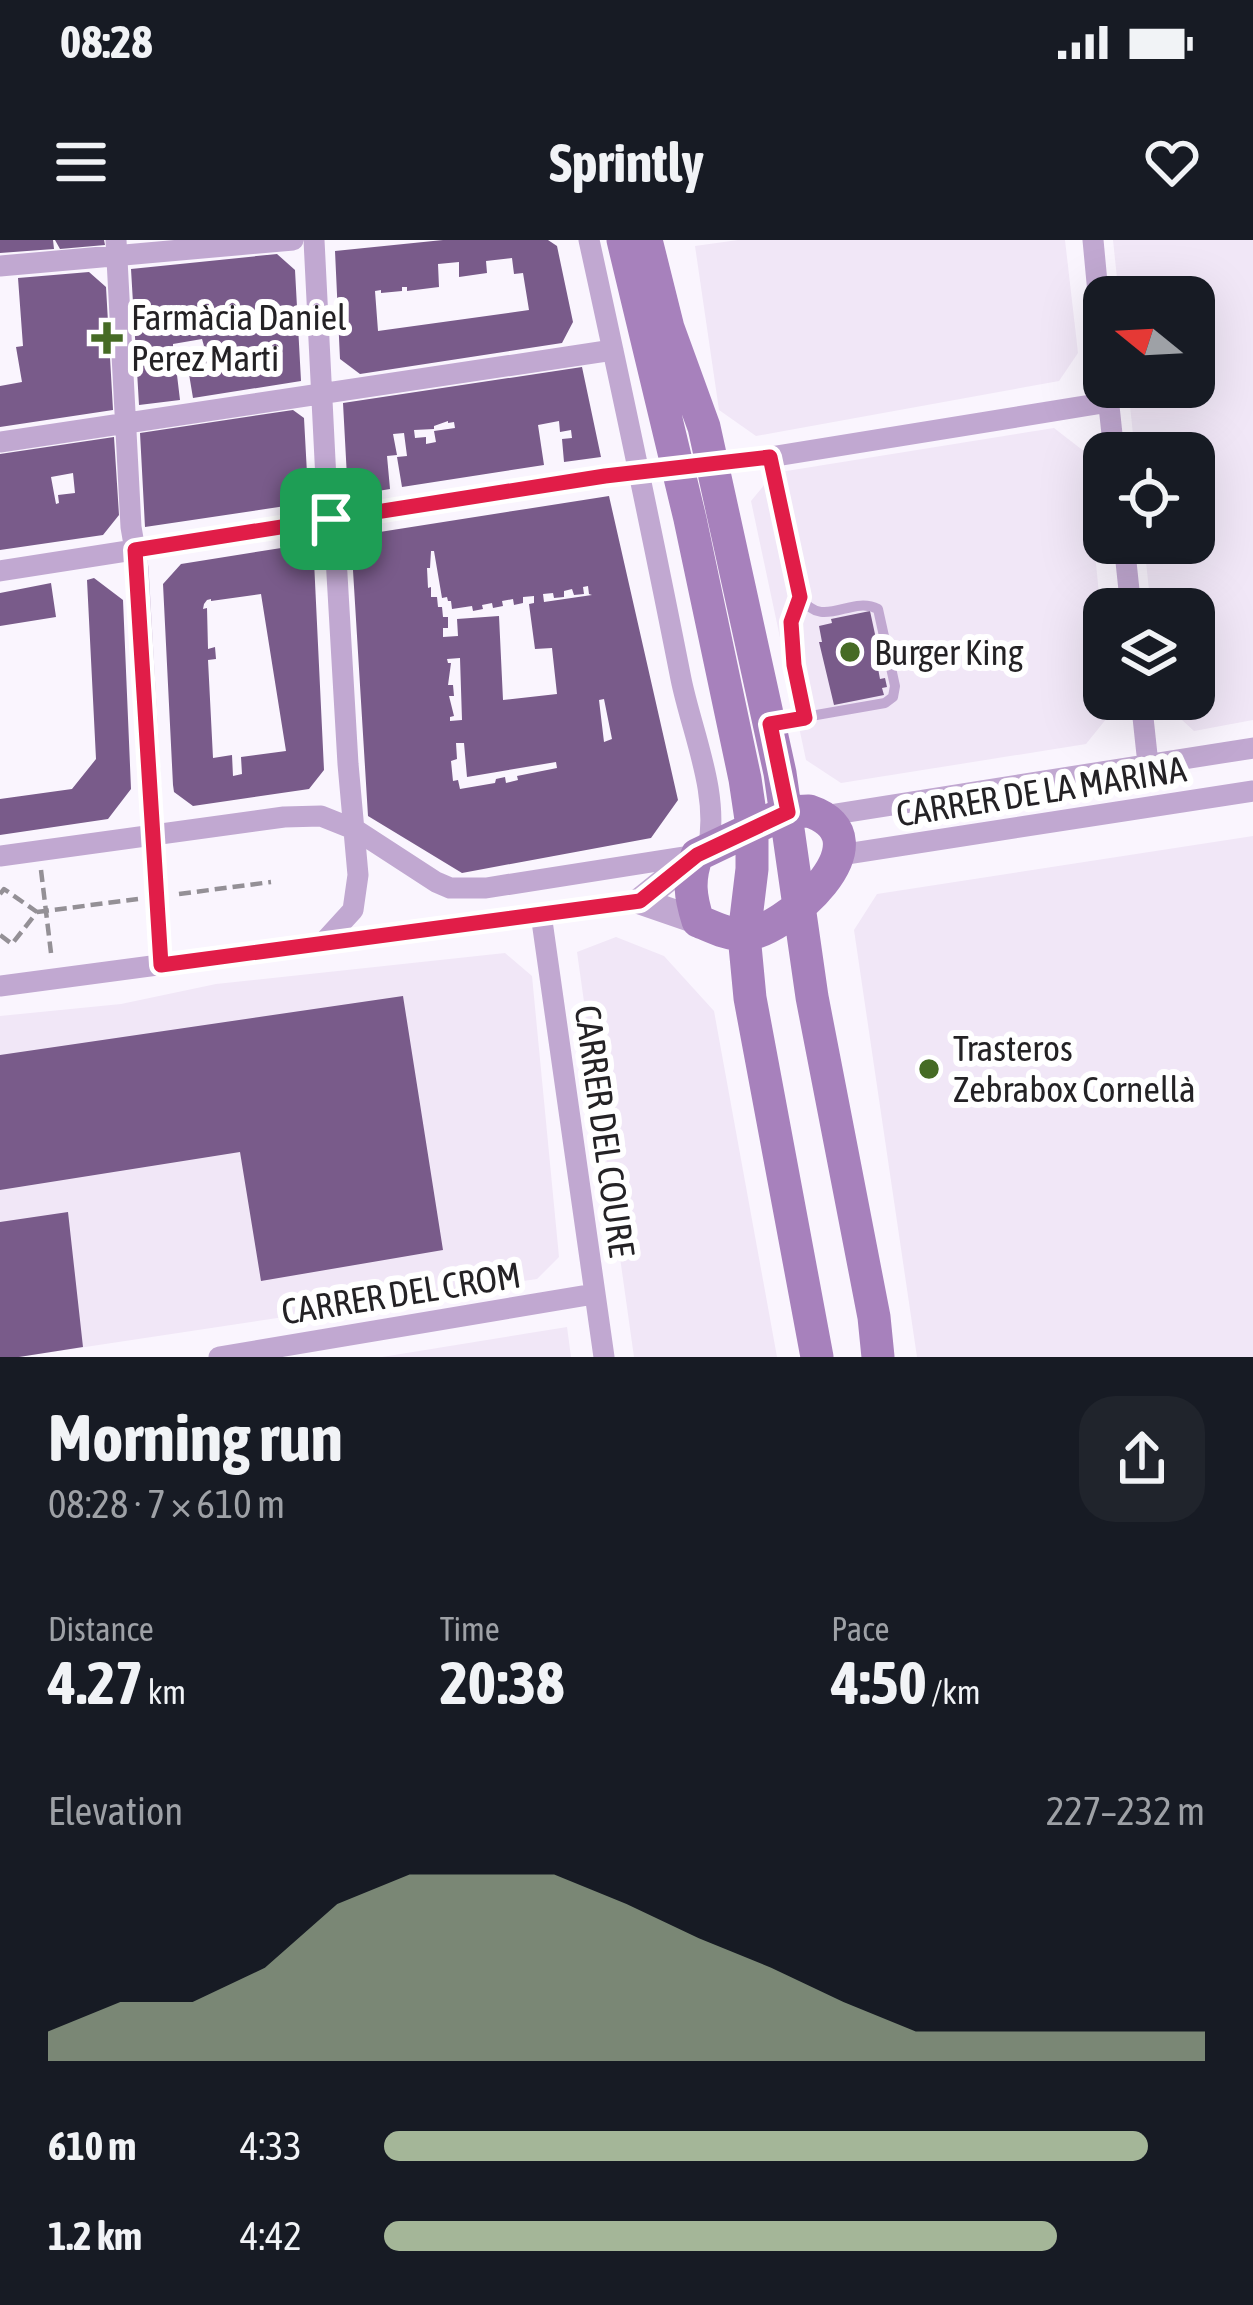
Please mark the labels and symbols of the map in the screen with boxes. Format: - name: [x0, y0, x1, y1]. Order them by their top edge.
- north arrow: [1083, 276, 1215, 408]
- place label: Farmàcia Daniel Perez Marti: [131, 296, 347, 379]
- marker: Farmàcia Daniel Perez Marti: [94, 325, 120, 351]
- pin: [280, 468, 382, 570]
- place label: Burger King: [874, 631, 1024, 673]
- marker: Burger King: [837, 639, 863, 665]
- street label: CARRER DE LA MARINA: [893, 747, 1189, 835]
- street label: CARRER DEL COURE: [567, 1003, 643, 1259]
- place label: Trasteros Zebrabox Cornellà: [953, 1027, 1196, 1110]
- marker: Trasteros Zebrabox Cornellà: [916, 1056, 942, 1082]
- street label: CARRER DEL CROM: [278, 1253, 524, 1333]

